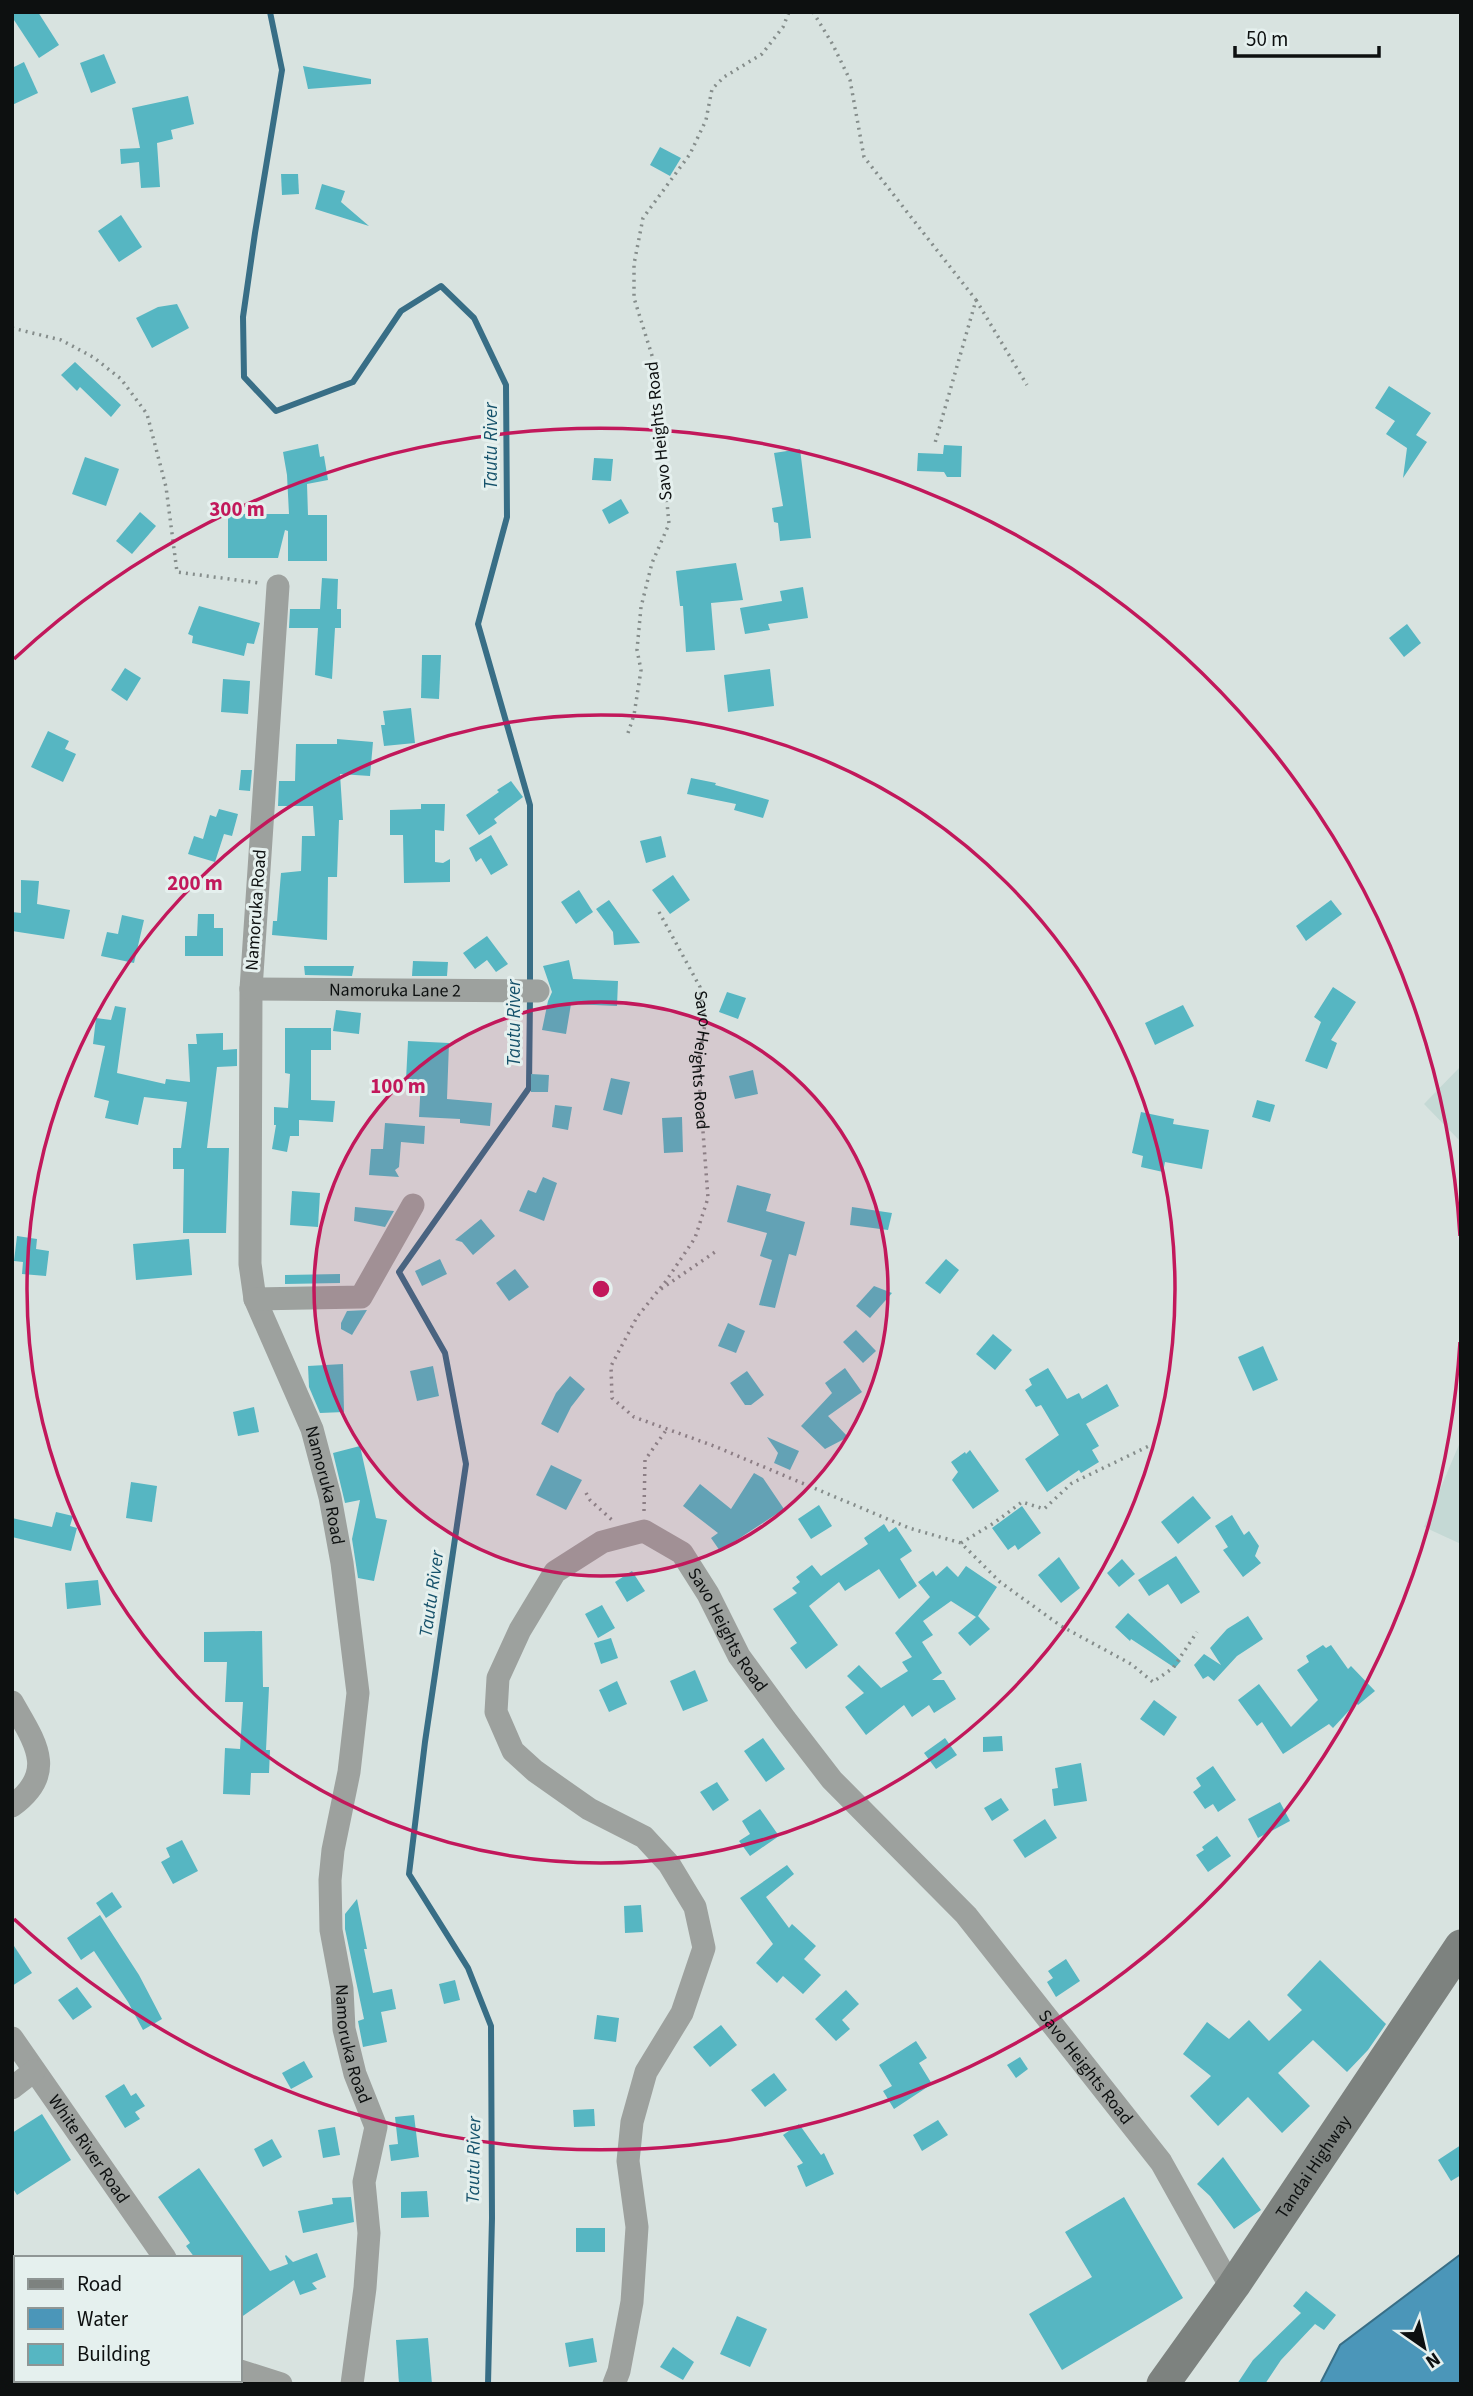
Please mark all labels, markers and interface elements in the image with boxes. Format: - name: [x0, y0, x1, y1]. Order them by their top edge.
- scale bar: [1235, 14, 1378, 58]
- text: 50 m: [1246, 24, 1288, 54]
- street label: Savo Heights Road: [639, 360, 679, 502]
- water label: Tautu River: [478, 401, 505, 490]
- text: 300 m: [209, 494, 265, 524]
- street label: Namoruka Road: [239, 849, 273, 971]
- text: 200 m: [167, 868, 223, 898]
- street label: Namoruka Lane 2: [329, 977, 461, 1003]
- water label: Tautu River: [501, 978, 528, 1067]
- street label: Savo Heights Road: [685, 989, 718, 1130]
- text: 100 m: [370, 1071, 426, 1101]
- centre of rings: [589, 1277, 613, 1301]
- street label: Namoruka Road: [299, 1423, 351, 1547]
- water label: Tautu River: [413, 1547, 452, 1639]
- street label: Savo Heights Road: [682, 1563, 774, 1697]
- street label: Namoruka Road: [329, 1984, 378, 2107]
- street label: Savo Heights Road: [1033, 2004, 1139, 2130]
- street label: White River Road: [42, 2089, 136, 2208]
- street label: Tandai Highway: [1269, 2110, 1357, 2224]
- water label: Tautu River: [460, 2115, 488, 2204]
- legend: [14, 2256, 242, 2382]
- text: Road: [77, 2269, 122, 2299]
- text: Water: [77, 2304, 129, 2334]
- north arrow: [1389, 2312, 1459, 2382]
- text: Building: [77, 2339, 151, 2369]
- text: N: [1420, 2345, 1445, 2375]

